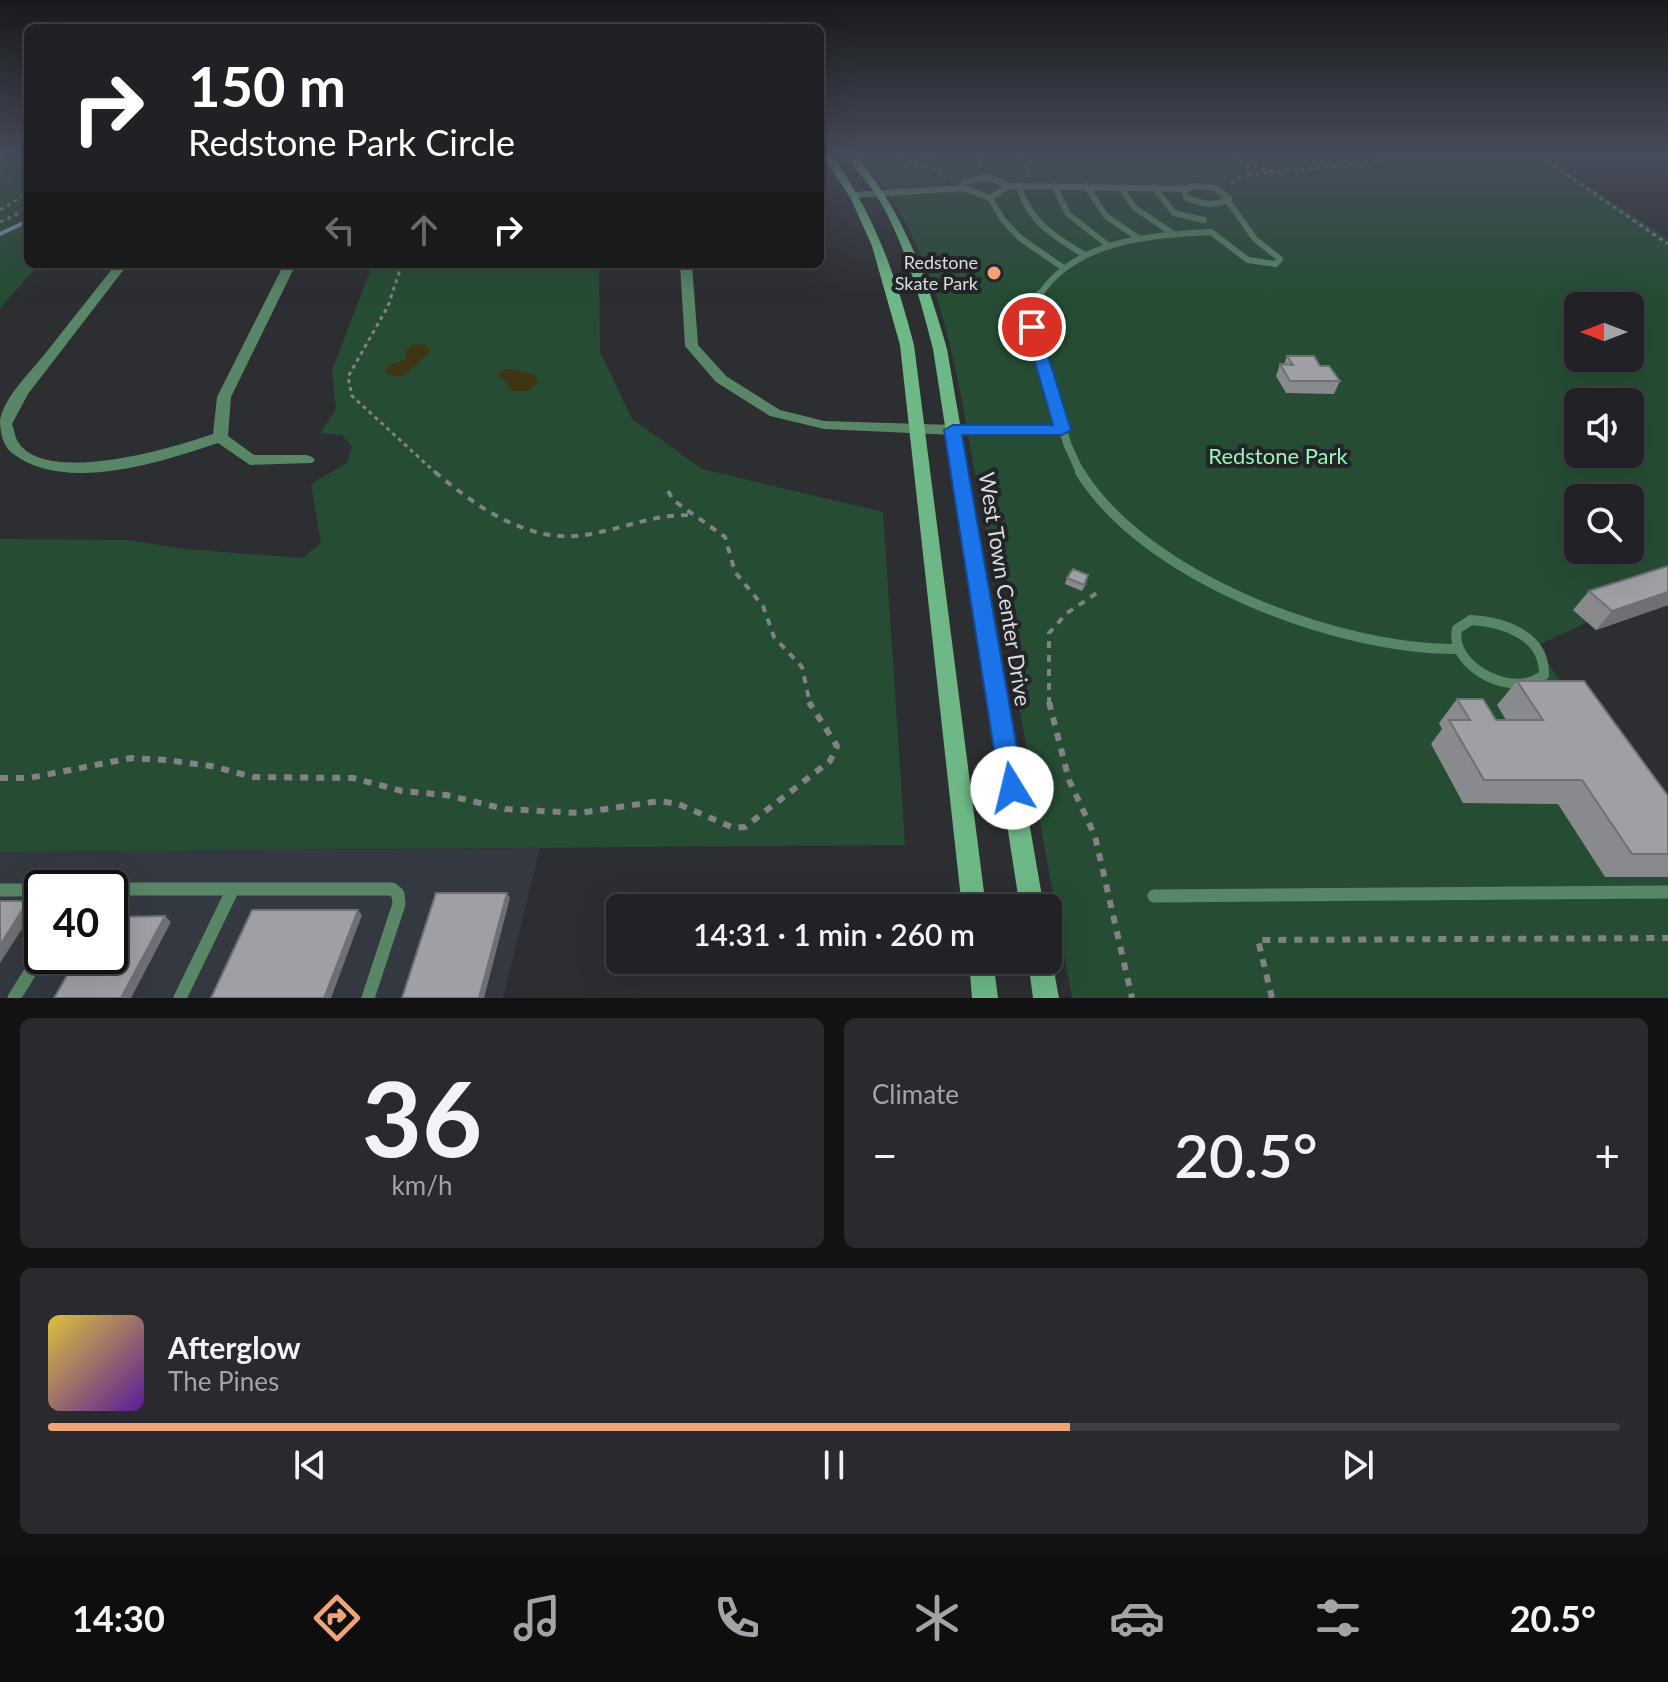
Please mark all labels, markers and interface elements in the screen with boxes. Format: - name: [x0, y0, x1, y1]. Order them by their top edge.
- text: 150 m: [188, 52, 346, 119]
- icon: right: [56, 56, 160, 160]
- text: Redstone Park Circle: [188, 120, 515, 164]
- icon: left: [318, 208, 362, 252]
- icon: ahead: [402, 208, 446, 252]
- icon: right: [486, 208, 530, 252]
- place label: Redstone Skate Park: [895, 251, 979, 294]
- marker: Redstone Skate Park: [985, 264, 1003, 282]
- north arrow: [1564, 292, 1644, 372]
- map controls: [1564, 292, 1644, 564]
- pin: [998, 293, 1066, 361]
- icon: arrive: [1010, 305, 1054, 349]
- button: sound: [1564, 388, 1644, 468]
- park label: Redstone Park: [1208, 442, 1348, 469]
- street label: West Town Center Drive: [974, 470, 1037, 708]
- button: search: [1564, 484, 1644, 564]
- position arrow: [970, 746, 1054, 830]
- speed limit sign: 40: [24, 870, 128, 974]
- text: 14:31 · 1 min · 260 m: [693, 916, 975, 952]
- text: 36: [362, 1054, 482, 1179]
- text: Climate: [872, 1078, 959, 1110]
- text: 20.5°: [1174, 1119, 1318, 1191]
- text: −: [872, 1129, 898, 1181]
- text: +: [1594, 1129, 1620, 1181]
- text: km/h: [392, 1169, 452, 1201]
- text: Afterglow: [168, 1329, 301, 1365]
- text: The Pines: [168, 1365, 279, 1397]
- icon: previous: [288, 1443, 332, 1487]
- icon: pause: [812, 1443, 856, 1487]
- icon: next: [1336, 1443, 1380, 1487]
- icon: directions: [309, 1590, 365, 1646]
- icon: music: [509, 1590, 565, 1646]
- icon: phone: [709, 1590, 765, 1646]
- icon: climate: [909, 1590, 965, 1646]
- icon: car: [1109, 1590, 1165, 1646]
- icon: filters: [1310, 1590, 1366, 1646]
- text: 14:30: [72, 1596, 165, 1640]
- text: 20.5°: [1510, 1596, 1596, 1640]

